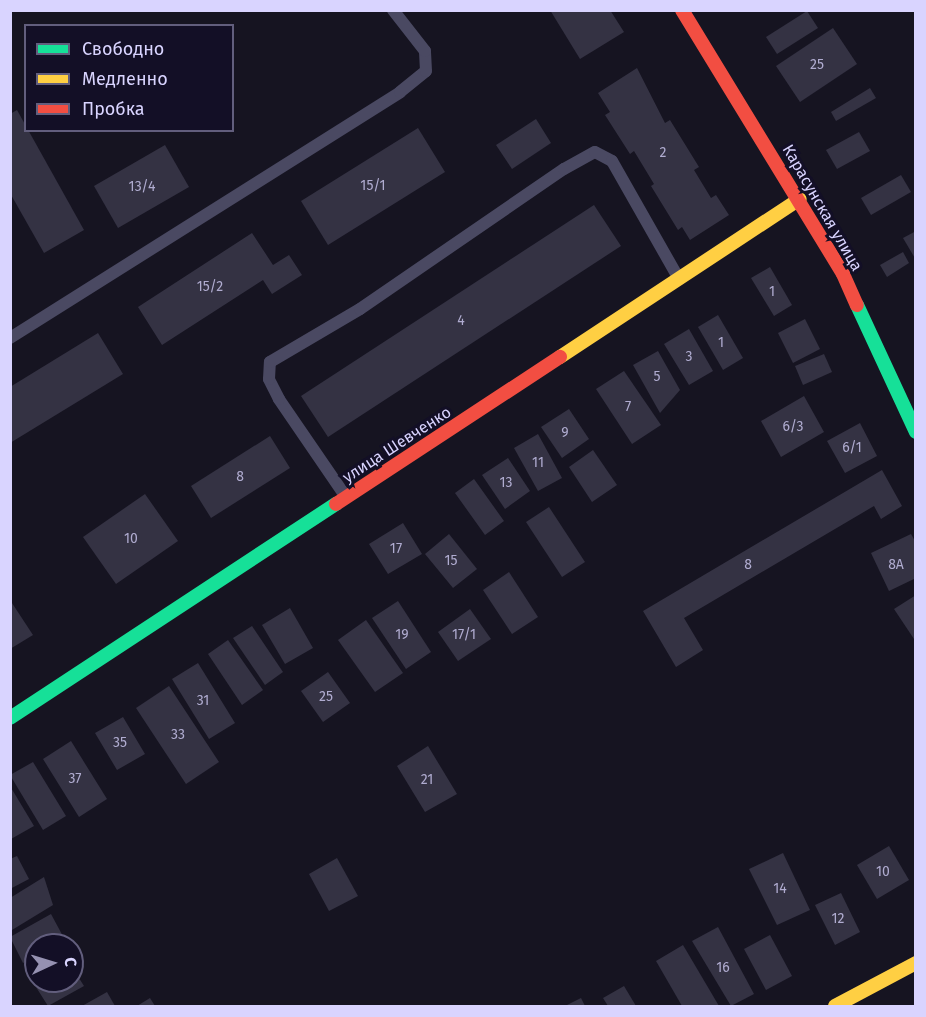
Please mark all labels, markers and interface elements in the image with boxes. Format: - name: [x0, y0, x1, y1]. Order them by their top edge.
- legend: [24, 24, 234, 132]
- text: Свободно: [82, 38, 164, 60]
- house number: 25: [810, 57, 824, 73]
- text: Медленно: [82, 68, 168, 90]
- text: Пробка: [82, 98, 145, 120]
- street label: Карасунская улица: [778, 141, 866, 275]
- house number: 2: [660, 145, 666, 161]
- house number: 15/1: [360, 178, 386, 194]
- house number: 13/4: [129, 179, 155, 195]
- house number: 15/2: [197, 279, 223, 295]
- house number: 1: [769, 284, 775, 300]
- house number: 4: [457, 313, 465, 329]
- house number: 1: [718, 335, 724, 351]
- house number: 3: [686, 349, 692, 365]
- house number: 5: [653, 369, 661, 385]
- house number: 7: [625, 399, 631, 415]
- street label: улица Шевченко: [339, 403, 455, 487]
- house number: 6/3: [782, 419, 804, 435]
- house number: 9: [561, 425, 569, 441]
- house number: 6/1: [842, 440, 862, 456]
- house number: 11: [532, 455, 544, 471]
- house number: 8: [236, 469, 244, 485]
- house number: 13: [499, 475, 513, 491]
- house number: 10: [124, 531, 138, 547]
- house number: 17: [390, 541, 402, 557]
- house number: 15: [444, 553, 458, 569]
- house number: 8: [744, 557, 752, 573]
- house number: 8А: [888, 557, 904, 573]
- house number: 19: [395, 627, 409, 643]
- house number: 17/1: [452, 627, 476, 643]
- house number: 25: [319, 689, 333, 705]
- house number: 31: [197, 693, 209, 709]
- house number: 33: [171, 727, 185, 743]
- house number: 35: [113, 735, 127, 751]
- house number: 37: [68, 771, 82, 787]
- house number: 21: [421, 772, 433, 788]
- house number: 10: [876, 864, 890, 880]
- house number: 14: [773, 881, 787, 897]
- house number: 12: [832, 911, 844, 927]
- north arrow: [24, 933, 84, 993]
- text: С: [61, 957, 80, 967]
- house number: 16: [716, 960, 730, 976]

